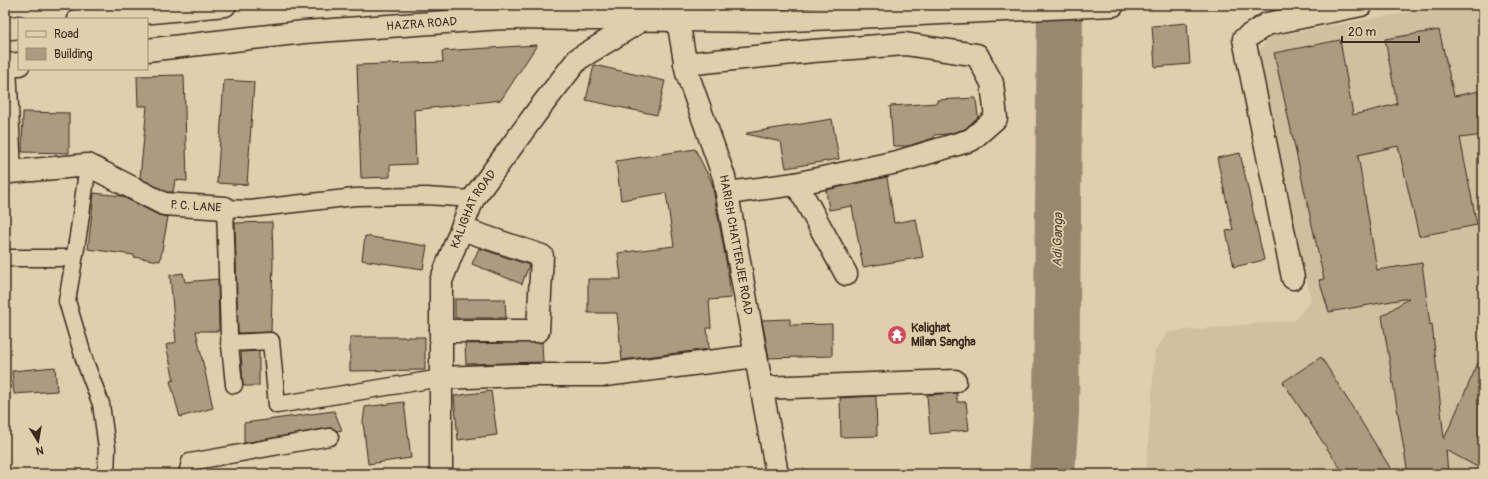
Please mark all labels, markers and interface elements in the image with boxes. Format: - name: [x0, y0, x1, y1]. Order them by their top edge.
- street label: HAZRA ROAD: [386, 14, 458, 34]
- legend: [18, 18, 148, 70]
- scale bar: [1342, 18, 1419, 44]
- text: 20 m: [1348, 25, 1377, 40]
- text: Road: [54, 27, 79, 42]
- text: Building: [54, 47, 93, 62]
- street label: KALIGHAT ROAD: [447, 167, 500, 250]
- street label: HARISH CHATTERJEE ROAD: [716, 174, 756, 317]
- street label: P. C. LANE: [170, 197, 222, 215]
- water label: Adi Ganga: [1050, 212, 1066, 267]
- place label: Kalighat Milan Sangha: [911, 321, 976, 350]
- temple icon: Kalighat Milan Sangha: [886, 324, 908, 346]
- north arrow: [18, 421, 58, 461]
- text: N: [34, 443, 45, 458]

